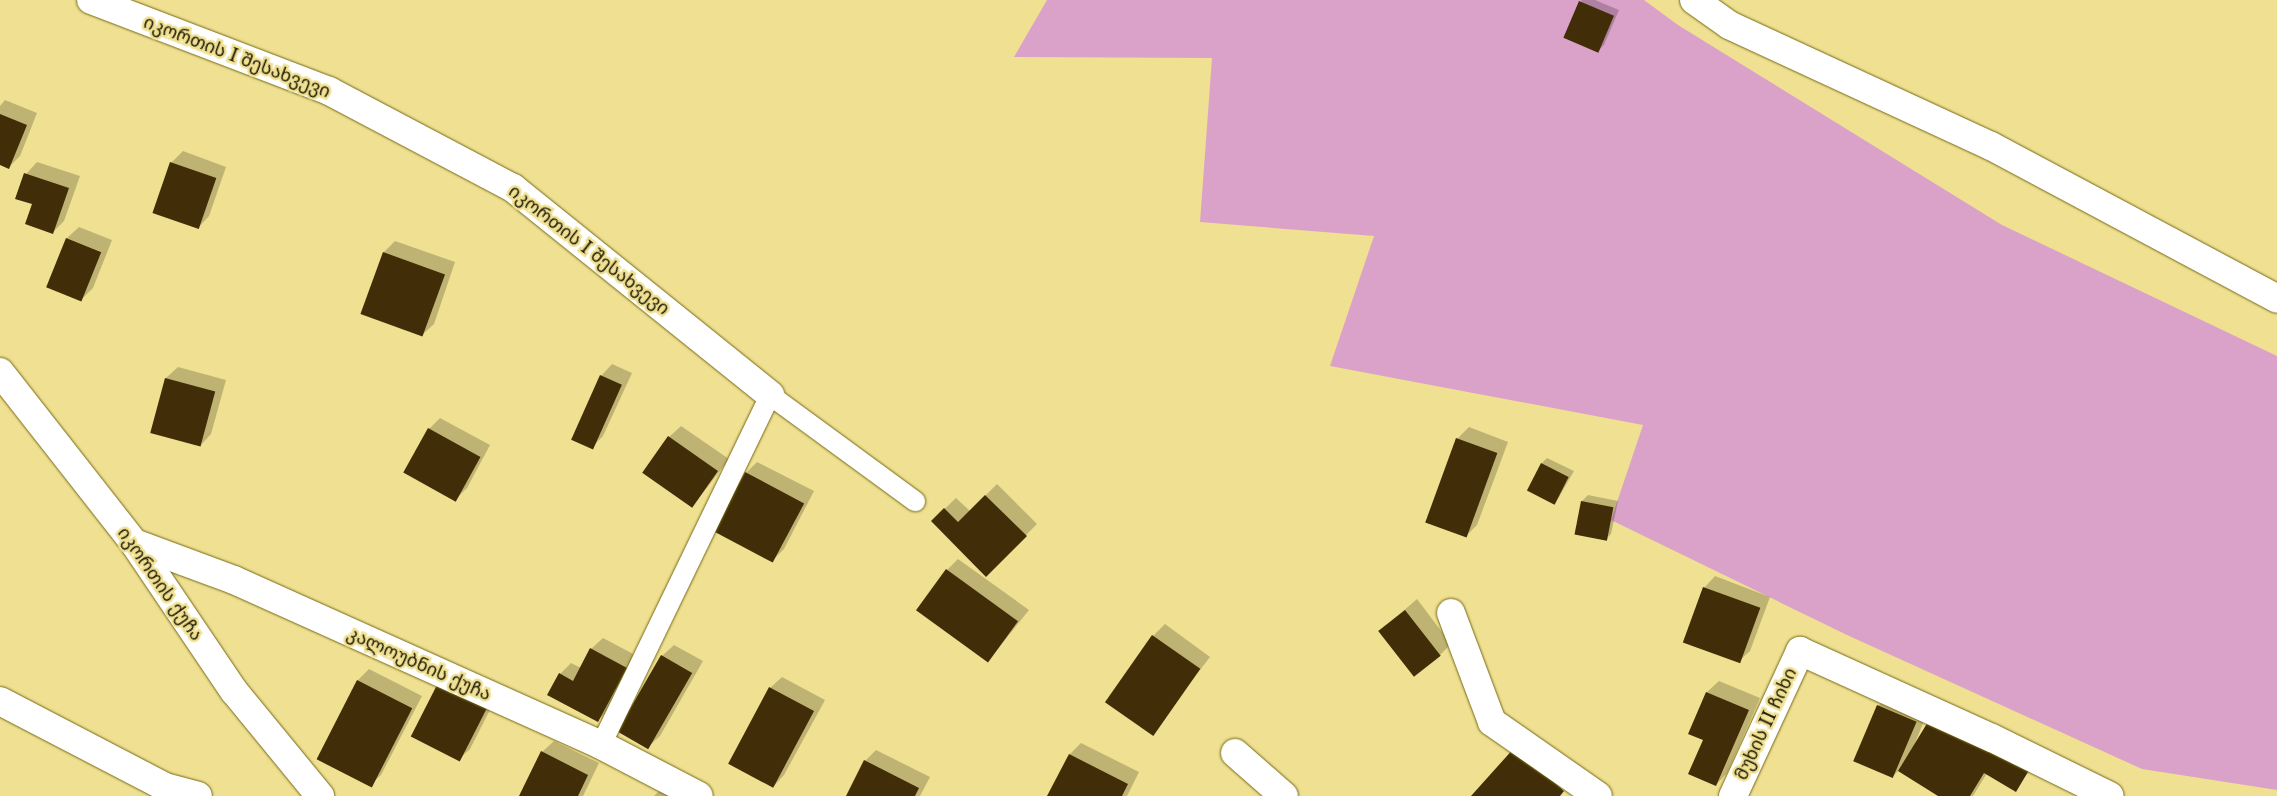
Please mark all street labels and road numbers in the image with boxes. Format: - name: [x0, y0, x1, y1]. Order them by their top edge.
- street label: იკორთის I შესახვევი: [141, 11, 333, 103]
- street label: იკორთის I შესახვევი: [504, 180, 674, 320]
- street label: იკორთის ქუჩა: [113, 523, 207, 645]
- street label: კალოუბნის ქუჩა: [344, 623, 494, 705]
- street label: მუხის II ჩიხი: [1731, 664, 1801, 784]

